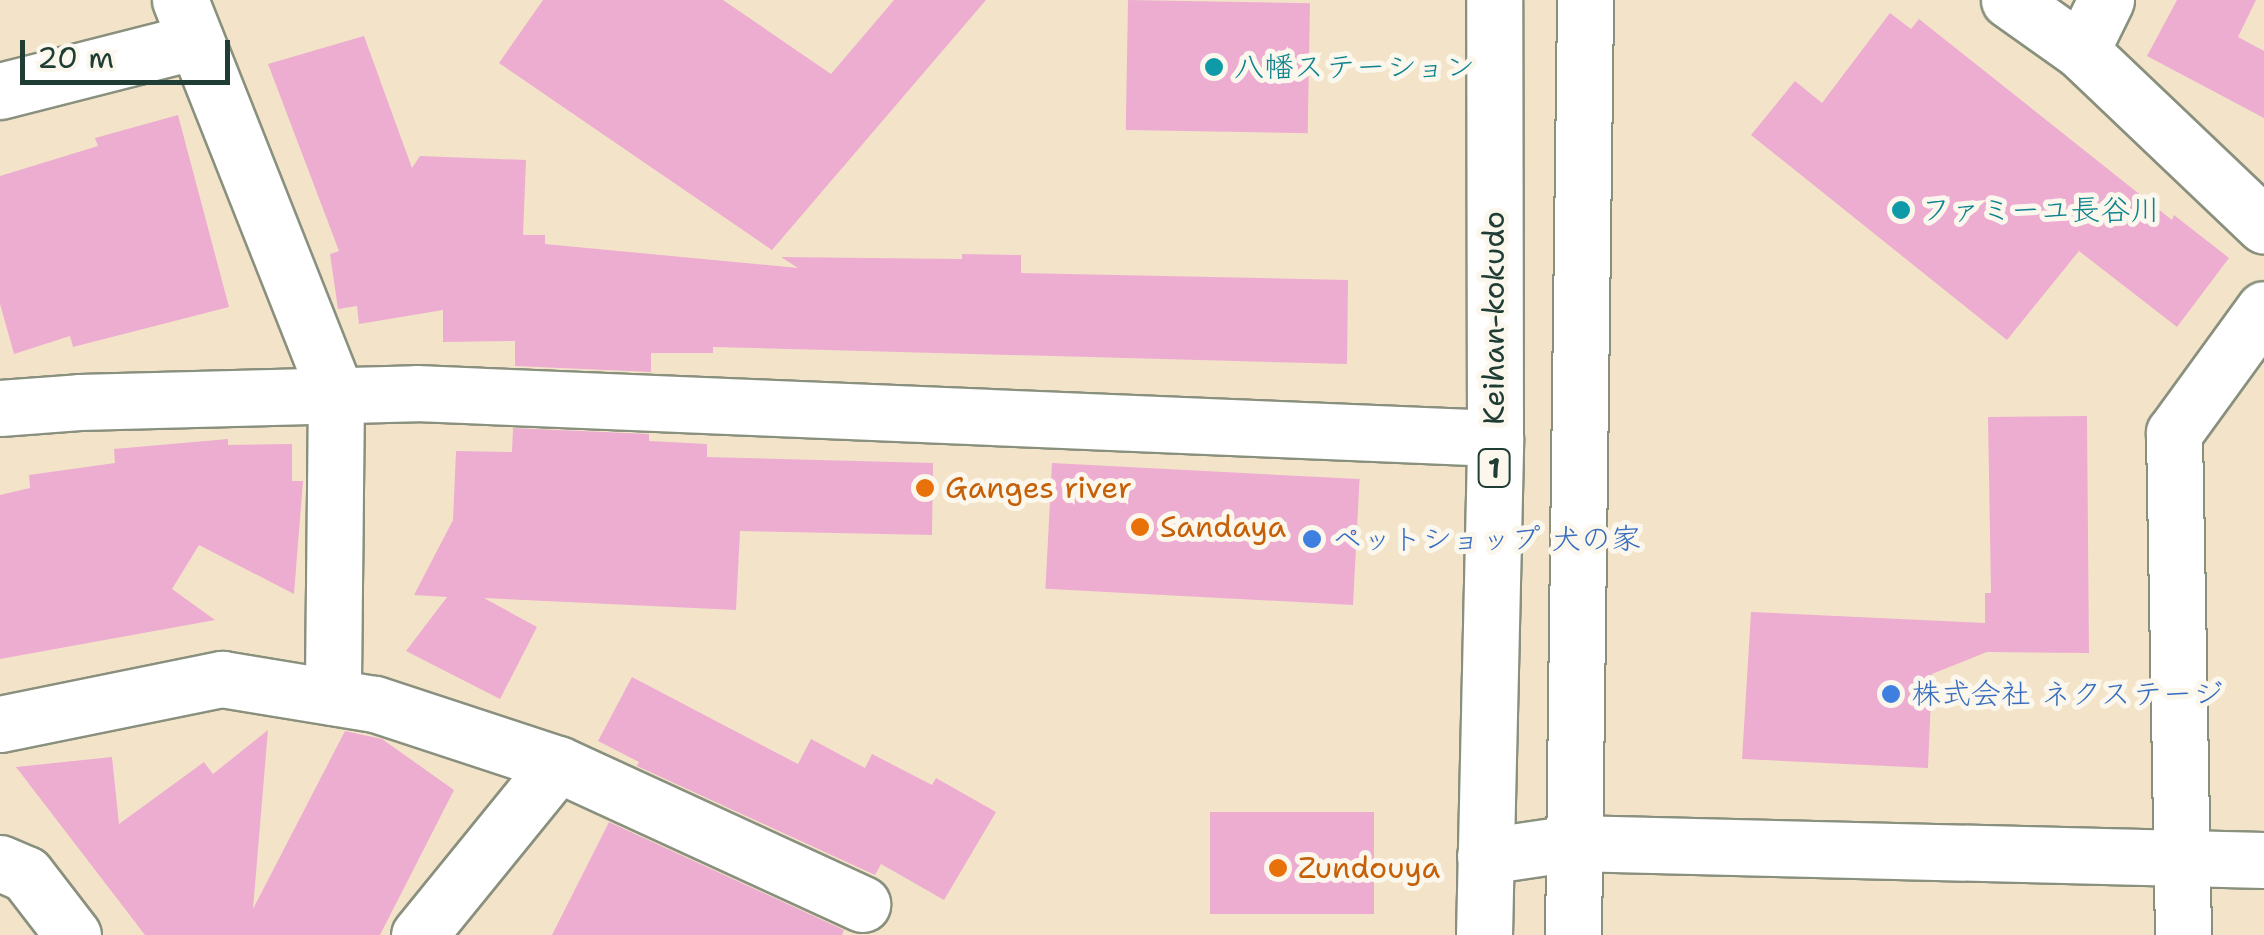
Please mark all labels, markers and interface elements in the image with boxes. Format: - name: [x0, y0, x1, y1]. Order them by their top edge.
- scale bar: [25, 20, 235, 82]
- text: 20 m: [37, 37, 114, 78]
- place label: 八幡ステーション: [1234, 49, 1474, 85]
- marker: 八幡ステーション: [1203, 56, 1225, 78]
- place label: ファミーユ長谷川: [1921, 192, 2160, 228]
- marker: ファミーユ長谷川: [1890, 199, 1912, 221]
- street label: Keihan-kokudo: [1476, 211, 1512, 425]
- road number: 1: [1476, 445, 1512, 491]
- place label: Ganges river: [945, 470, 1132, 506]
- marker: Ganges river: [914, 477, 936, 499]
- place label: Sandaya: [1160, 509, 1286, 545]
- marker: Sandaya: [1129, 516, 1151, 538]
- place label: ペットショップ 犬の家: [1332, 521, 1642, 557]
- marker: ペットショップ 犬の家: [1301, 528, 1323, 550]
- place label: 株式会社 ネクステージ: [1911, 676, 2221, 712]
- marker: 株式会社 ネクステージ: [1880, 683, 1902, 705]
- place label: Zundouya: [1298, 850, 1440, 886]
- marker: Zundouya: [1267, 857, 1289, 879]

